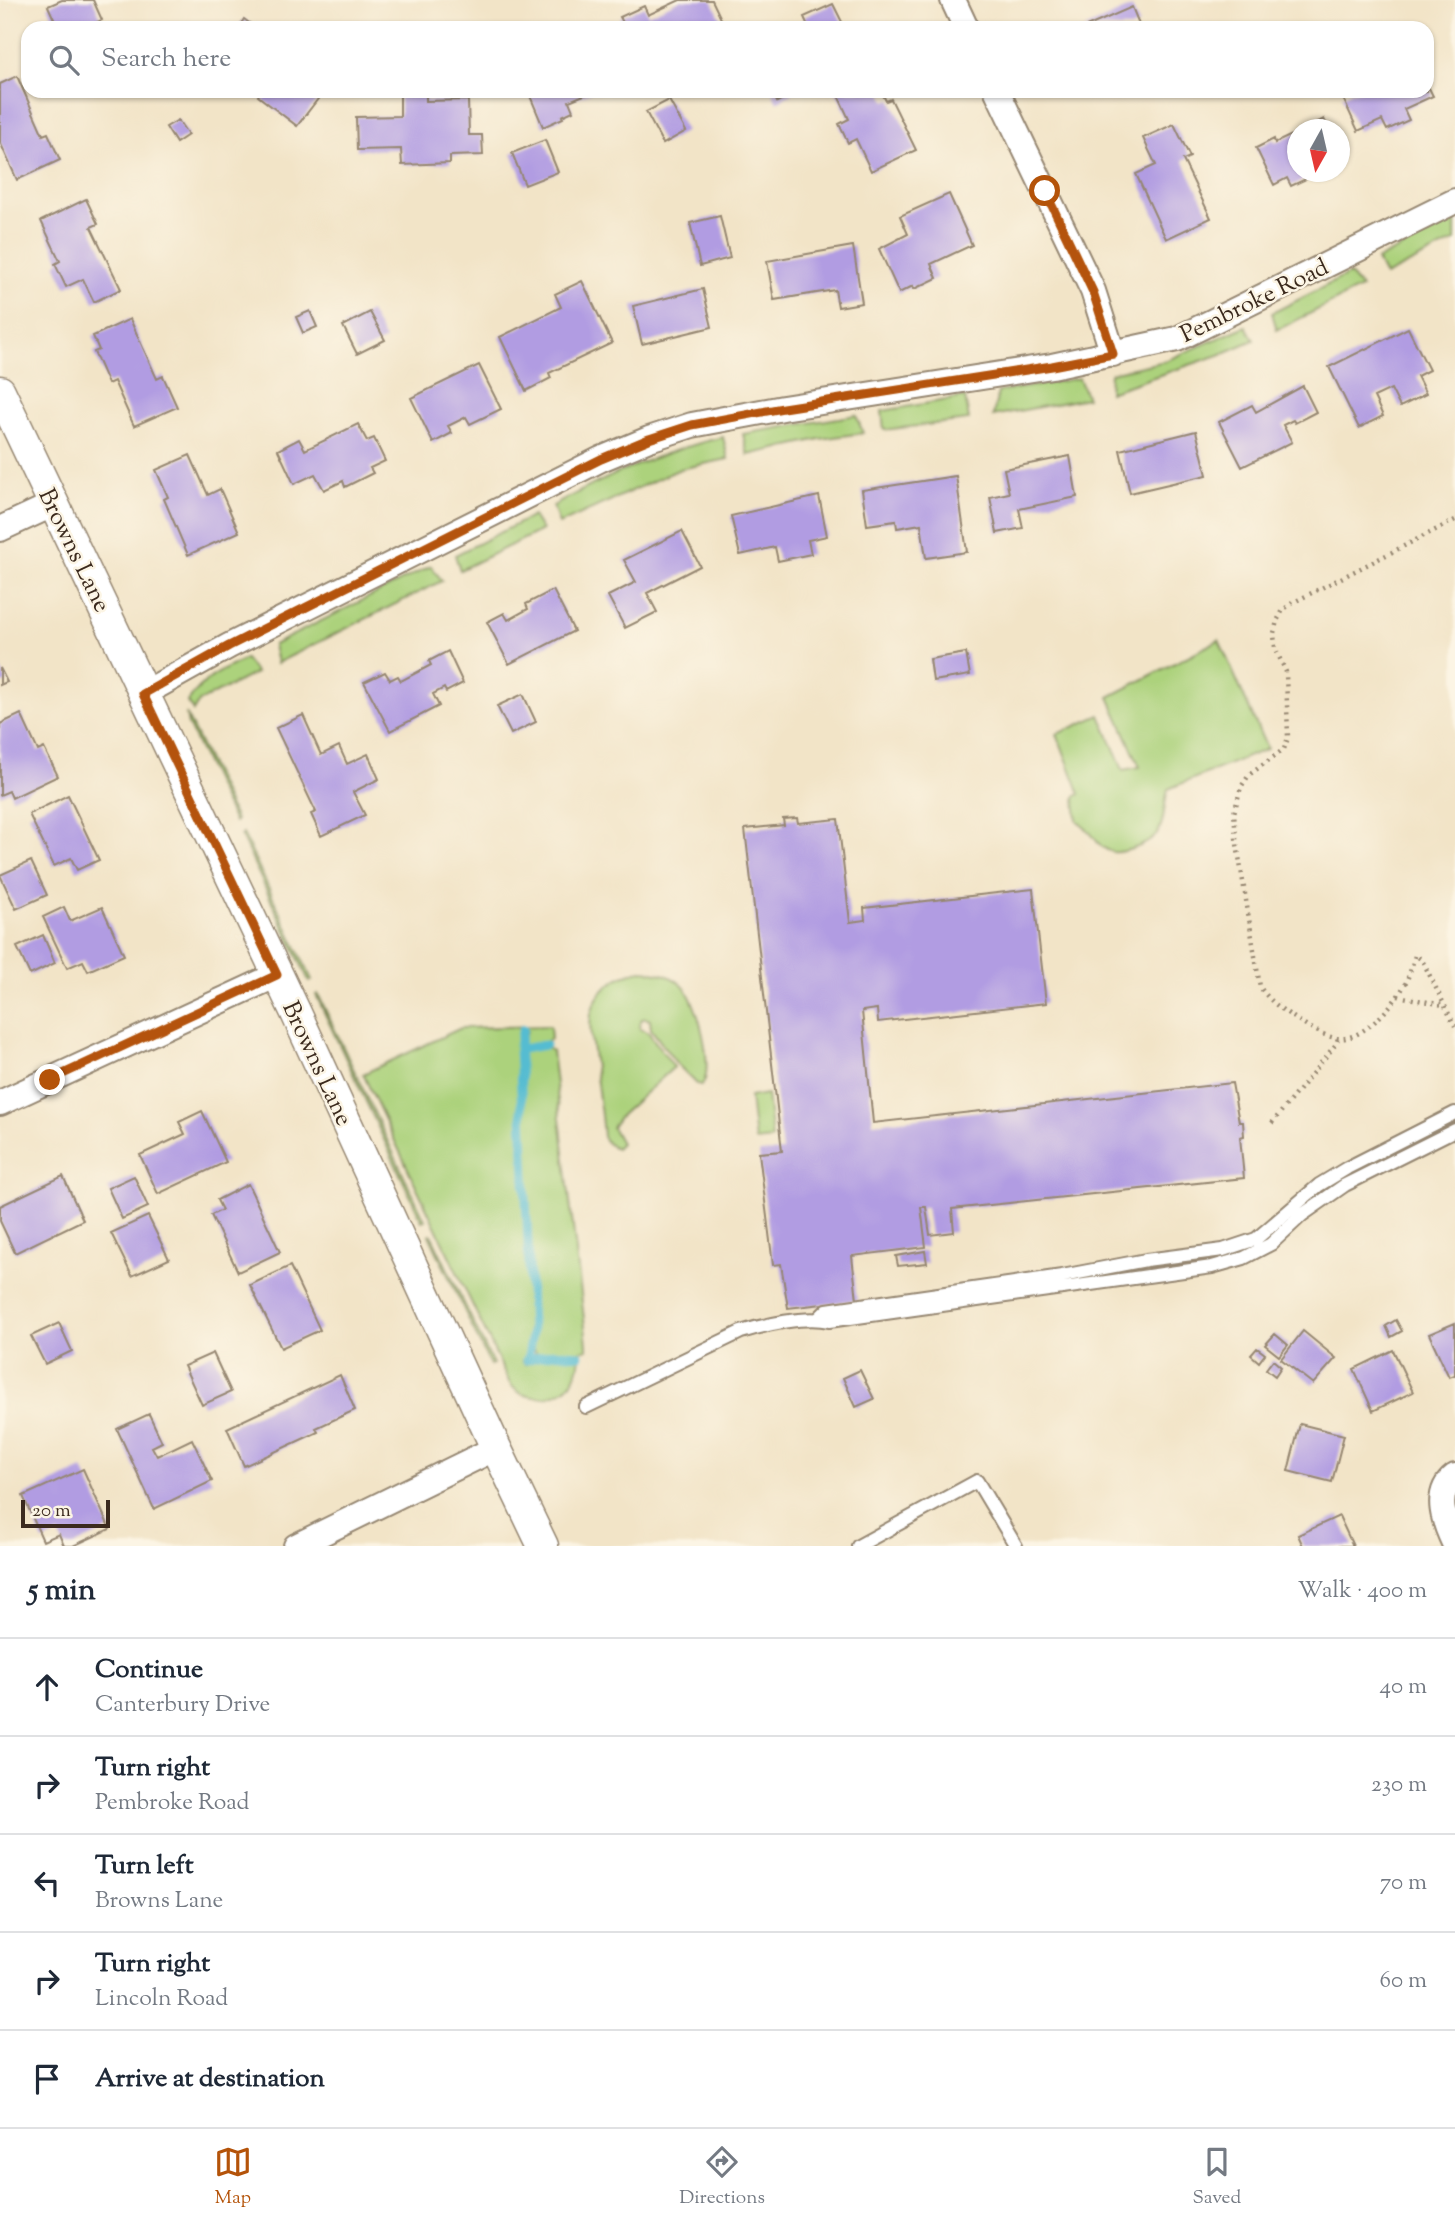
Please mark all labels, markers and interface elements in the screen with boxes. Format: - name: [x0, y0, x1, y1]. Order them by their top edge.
- search box: [21, 21, 1434, 98]
- icon: search: [45, 41, 83, 79]
- text: Search here: [101, 41, 231, 78]
- north arrow: [1287, 119, 1350, 182]
- route start: [1029, 175, 1060, 206]
- street label: Pembroke Road: [1175, 251, 1335, 352]
- street label: Browns Lane: [29, 483, 118, 619]
- street label: Browns Lane: [272, 996, 360, 1132]
- route end: [34, 1064, 65, 1095]
- scale bar: [21, 1497, 110, 1529]
- text: 20 m: [32, 1498, 71, 1525]
- text: 5 min: [28, 1570, 96, 1613]
- text: Walk · 400 m: [1298, 1575, 1427, 1608]
- text: Continue: [95, 1652, 203, 1689]
- icon: ahead: [28, 1668, 66, 1706]
- text: 40 m: [1380, 1671, 1427, 1704]
- text: Canterbury Drive: [95, 1689, 270, 1722]
- text: Turn right: [95, 1750, 210, 1787]
- icon: right: [28, 1766, 66, 1804]
- text: 230 m: [1371, 1769, 1427, 1802]
- text: Pembroke Road: [95, 1787, 250, 1820]
- text: Turn left: [95, 1848, 194, 1885]
- icon: left: [28, 1864, 66, 1902]
- text: 70 m: [1380, 1867, 1427, 1900]
- text: Browns Lane: [95, 1885, 223, 1918]
- text: Turn right: [95, 1946, 210, 1983]
- icon: right: [28, 1962, 66, 2000]
- text: 60 m: [1379, 1965, 1427, 1998]
- text: Lincoln Road: [95, 1983, 228, 2016]
- icon: arrive: [28, 2060, 66, 2098]
- text: Arrive at destination: [95, 2061, 325, 2098]
- tab: Map: [214, 2143, 252, 2212]
- tab: Directions: [679, 2143, 765, 2212]
- tab: Saved: [1192, 2143, 1241, 2212]

